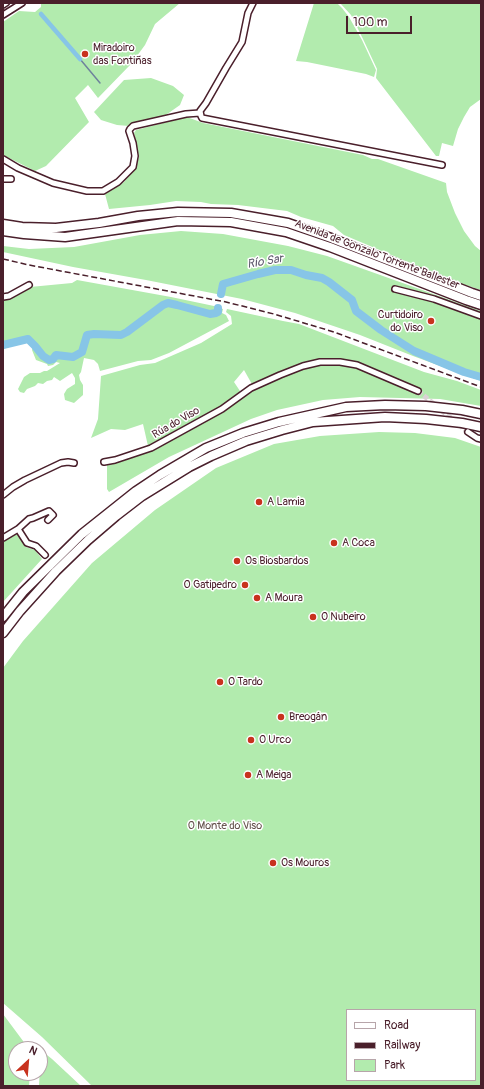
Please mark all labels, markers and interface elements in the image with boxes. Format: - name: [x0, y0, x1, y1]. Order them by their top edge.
- scale bar: [348, 8, 414, 34]
- text: 100 m: [353, 15, 387, 30]
- place label: Miradoiro das Fontiñas: [93, 41, 152, 67]
- marker: Miradoiro das Fontiñas: [80, 49, 90, 59]
- street label: Avenida de Gonzalo Torrente Ballester: [293, 217, 461, 293]
- water label: Río Sar: [246, 252, 284, 272]
- place label: Curtidoiro do Viso: [378, 308, 423, 334]
- marker: Curtidoiro do Viso: [426, 316, 436, 326]
- street label: Rúa do Viso: [150, 404, 202, 442]
- place label: A Lamia: [267, 495, 305, 509]
- marker: A Lamia: [254, 497, 264, 507]
- place label: A Coca: [342, 536, 375, 550]
- marker: A Coca: [329, 538, 339, 548]
- place label: Os Biosbardos: [245, 554, 309, 568]
- marker: Os Biosbardos: [232, 556, 242, 566]
- place label: O Gatipedro: [184, 578, 237, 592]
- marker: O Gatipedro: [240, 580, 250, 590]
- place label: A Moura: [265, 591, 303, 605]
- marker: A Moura: [252, 593, 262, 603]
- place label: O Nubeiro: [321, 610, 366, 624]
- marker: O Nubeiro: [308, 612, 318, 622]
- place label: O Tardo: [228, 675, 263, 689]
- marker: O Tardo: [215, 677, 225, 687]
- place label: Breogán: [289, 710, 327, 724]
- marker: Breogán: [276, 712, 286, 722]
- place label: O Urco: [259, 733, 291, 747]
- marker: O Urco: [246, 735, 256, 745]
- place label: A Meiga: [256, 768, 291, 782]
- marker: A Meiga: [243, 770, 253, 780]
- park label: O Monte do Viso: [188, 819, 262, 833]
- place label: Os Mouros: [281, 856, 329, 870]
- marker: Os Mouros: [268, 858, 278, 868]
- legend: [346, 1009, 476, 1081]
- text: Road: [384, 1018, 409, 1033]
- text: Railway: [384, 1038, 420, 1053]
- north arrow: [8, 1041, 48, 1081]
- text: N: [27, 1043, 39, 1058]
- text: Park: [384, 1058, 405, 1073]

